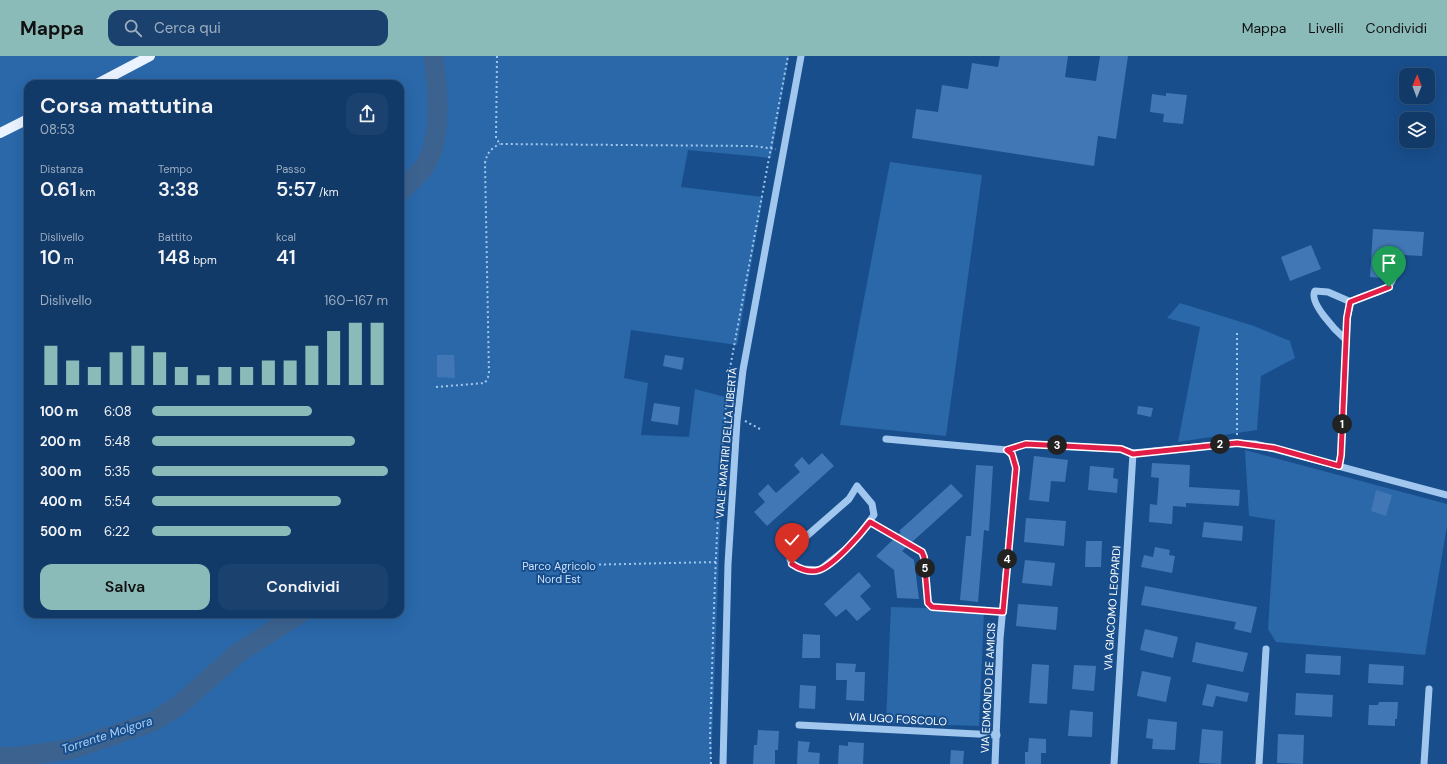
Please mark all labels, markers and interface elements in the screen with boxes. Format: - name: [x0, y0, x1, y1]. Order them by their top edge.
- search box: [108, 10, 388, 46]
- text: Mappa: [20, 16, 84, 41]
- icon: search: [122, 17, 144, 39]
- text: Cerca qui: [154, 18, 221, 38]
- text: Mappa: [1242, 19, 1286, 37]
- text: Livelli: [1308, 19, 1344, 37]
- text: Condividi: [1366, 19, 1427, 37]
- north arrow: [1399, 68, 1435, 104]
- map controls: [1399, 68, 1435, 148]
- text: Corsa mattutina: [40, 91, 213, 120]
- button: share: [346, 93, 388, 135]
- button: layers: [1399, 112, 1435, 148]
- text: 08:53: [40, 121, 75, 138]
- text: Distanza: [40, 162, 83, 176]
- text: Tempo: [158, 162, 193, 176]
- text: Passo: [276, 162, 306, 176]
- text: 0.61: [40, 176, 77, 202]
- text: 3:38: [158, 176, 199, 202]
- text: 5:57: [276, 176, 316, 202]
- text: km: [77, 185, 95, 199]
- text: /km: [316, 185, 339, 199]
- text: Dislivello: [40, 230, 84, 244]
- text: Battito: [158, 230, 192, 244]
- text: kcal: [276, 230, 296, 244]
- text: 10: [40, 244, 61, 270]
- text: 148: [158, 244, 190, 270]
- text: 41: [276, 244, 296, 270]
- pin: [1372, 246, 1406, 287]
- icon: arrive: [1378, 252, 1400, 274]
- text: m: [61, 253, 74, 267]
- text: bpm: [190, 253, 217, 267]
- text: Dislivello: [40, 292, 92, 309]
- text: 160–167 m: [324, 292, 388, 309]
- street label: VIALE MARTIRI DELLA LIBERTÀ: [712, 367, 740, 519]
- text: 100 m: [40, 403, 78, 420]
- text: 6:08: [104, 403, 132, 420]
- pin: 1: [1332, 414, 1352, 434]
- text: 1: [1340, 417, 1344, 431]
- text: 200 m: [40, 433, 81, 450]
- text: 5:48: [104, 433, 130, 450]
- pin: 2: [1210, 434, 1230, 454]
- pin: 3: [1047, 435, 1067, 455]
- text: 2: [1217, 437, 1223, 451]
- text: 3: [1054, 438, 1060, 452]
- text: 300 m: [40, 463, 81, 480]
- text: 5:35: [104, 463, 130, 480]
- text: 400 m: [40, 493, 82, 510]
- text: 5:54: [104, 493, 130, 510]
- text: 500 m: [40, 523, 82, 540]
- text: 6:22: [104, 523, 130, 540]
- pin: [775, 523, 809, 564]
- icon: check: [781, 529, 803, 551]
- street label: VIA GIACOMO LEOPARDI: [1101, 545, 1123, 671]
- pin: 4: [997, 549, 1017, 569]
- text: 4: [1003, 552, 1011, 566]
- pin: 5: [915, 558, 935, 578]
- park label: Parco Agricolo Nord Est: [522, 559, 596, 586]
- text: 5: [922, 561, 928, 575]
- button: Salva: [40, 564, 210, 610]
- button: Condividi: [218, 564, 388, 610]
- street label: VIA EDMONDO DE AMICIS: [978, 622, 998, 754]
- street label: VIA UGO FOSCOLO: [849, 709, 947, 729]
- water label: Torrente Molgora: [59, 713, 155, 757]

